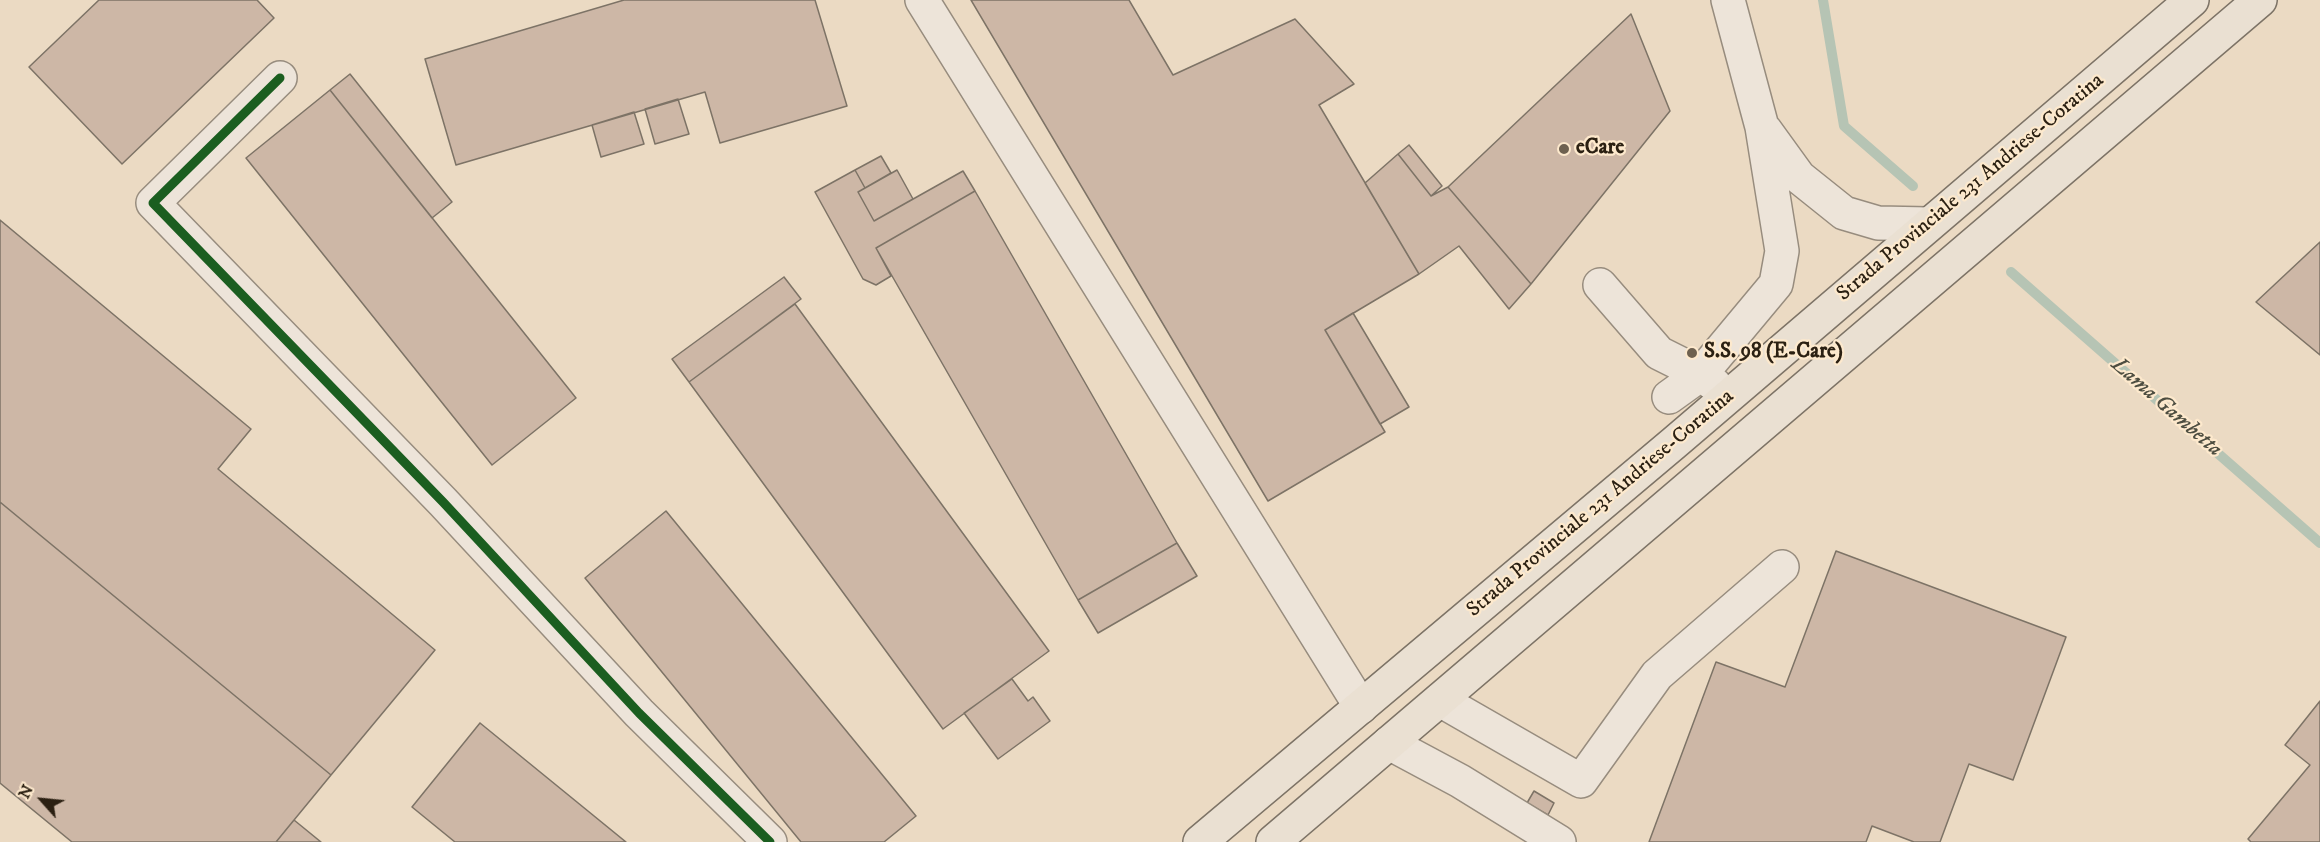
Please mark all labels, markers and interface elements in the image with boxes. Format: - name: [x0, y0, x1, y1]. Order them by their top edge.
- street label: Strada Provinciale 231 Andriese-Coratina: [1832, 69, 2110, 307]
- place label: eCare: [1576, 136, 1624, 162]
- marker: eCare: [1557, 142, 1571, 156]
- place label: S.S. 98 (E-Care): [1704, 340, 1843, 366]
- marker: S.S. 98 (E-Care): [1685, 346, 1699, 360]
- water label: Lama Gambetta: [2105, 353, 2227, 463]
- street label: Strada Provinciale 231 Andriese-Coratina: [1462, 385, 1740, 623]
- north arrow: [12, 770, 72, 830]
- text: N: [14, 781, 38, 802]

